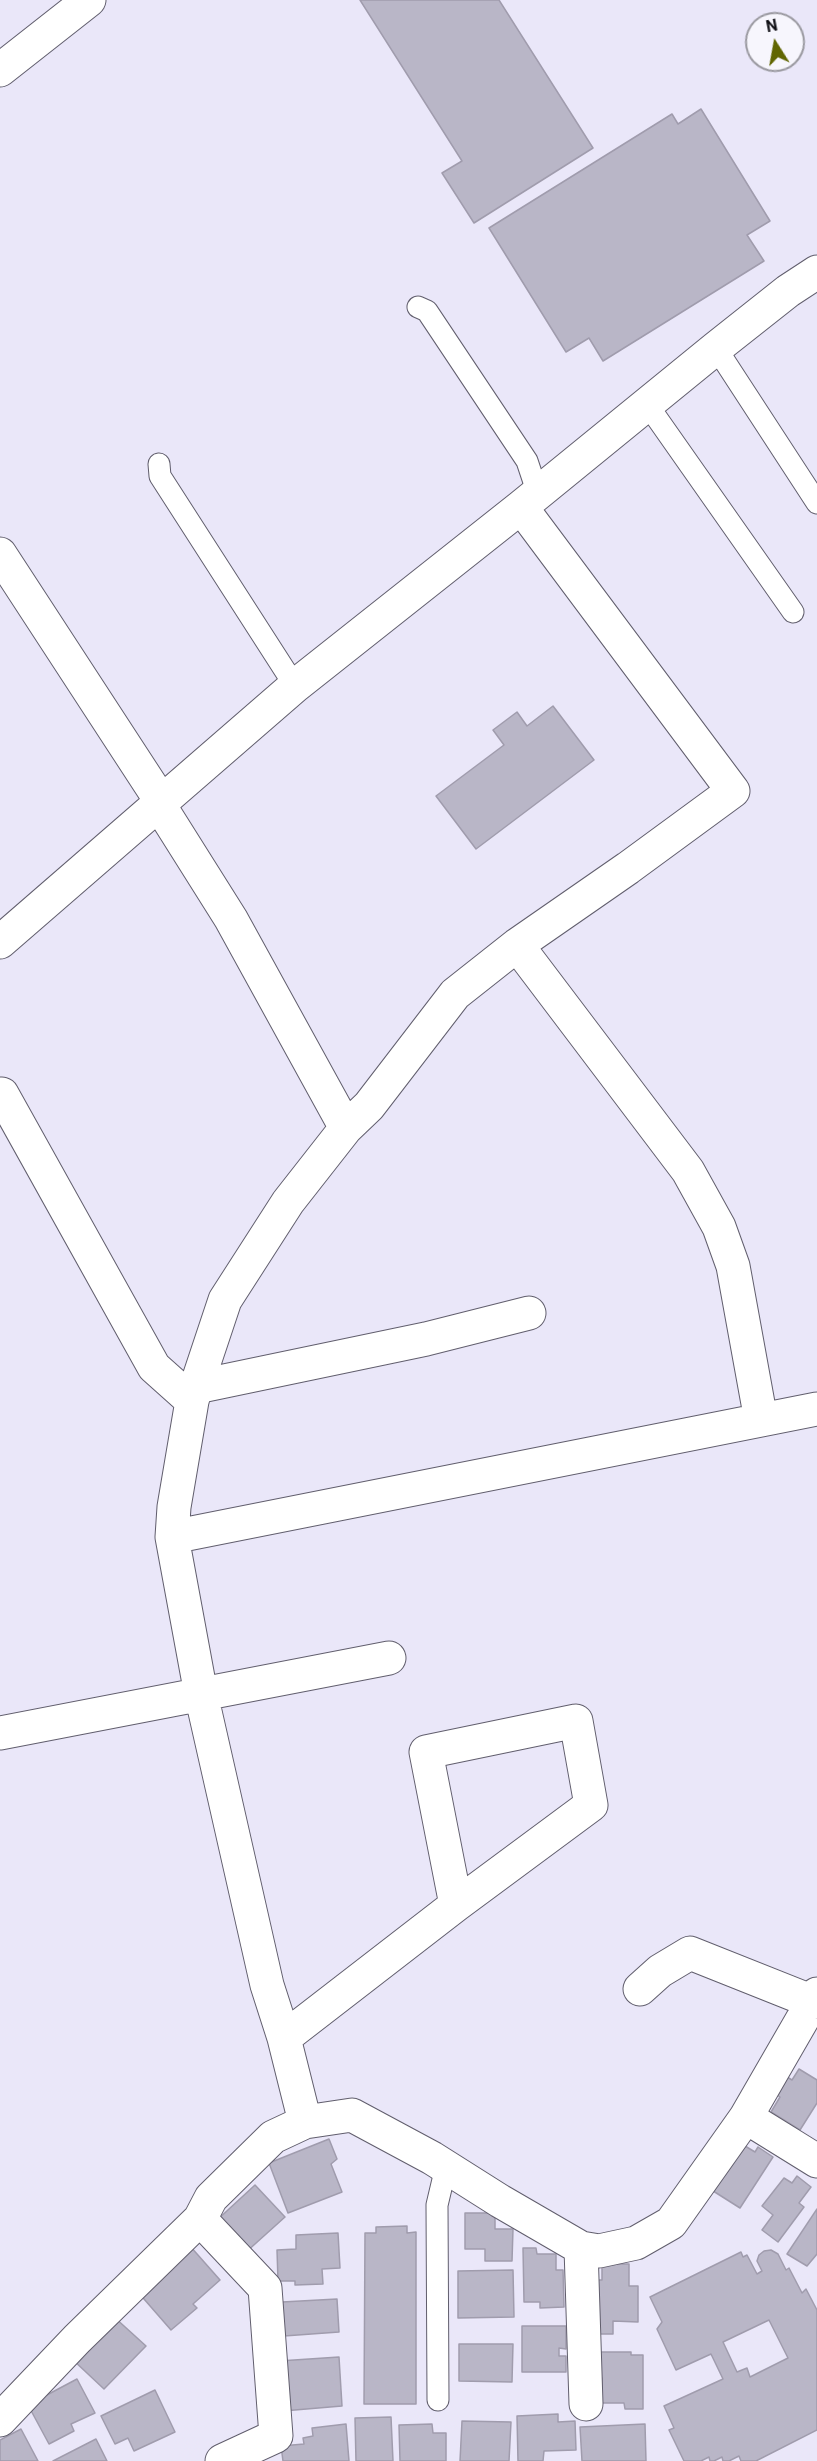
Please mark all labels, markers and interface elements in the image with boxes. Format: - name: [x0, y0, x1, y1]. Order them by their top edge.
- north arrow: [745, 12, 805, 72]
- text: N: [764, 15, 779, 36]

